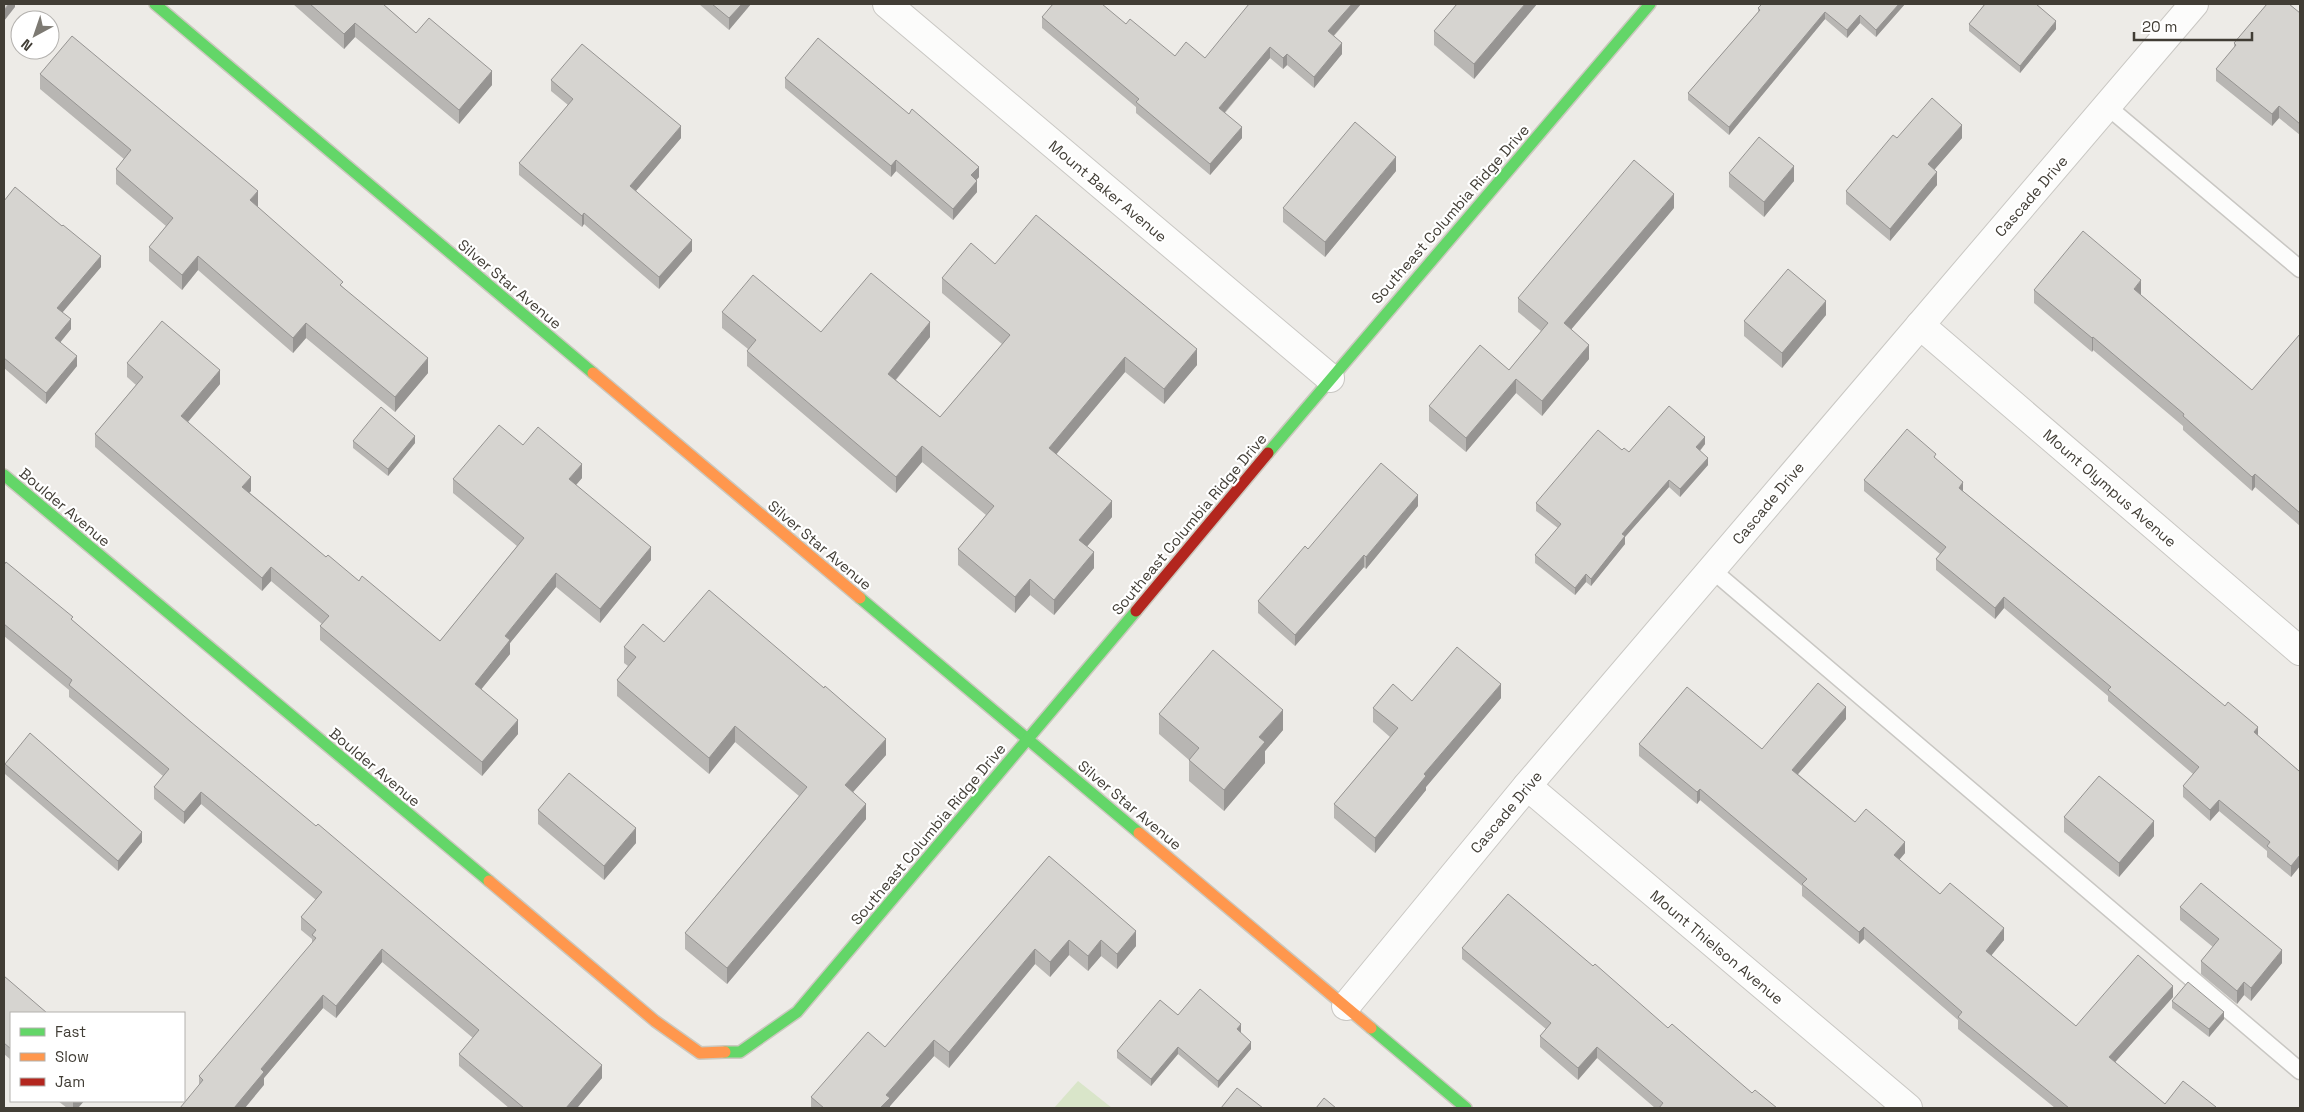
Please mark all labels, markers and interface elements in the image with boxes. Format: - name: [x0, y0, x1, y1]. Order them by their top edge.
- north arrow: [10, 10, 60, 60]
- scale bar: [2134, 10, 2252, 42]
- text: 20 m: [2142, 17, 2177, 36]
- text: N: [17, 35, 36, 55]
- street label: Southeast Columbia Ridge Drive: [1367, 120, 1533, 307]
- street label: Mount Baker Avenue: [1045, 136, 1171, 246]
- street label: Cascade Drive: [1990, 151, 2072, 241]
- street label: Silver Star Avenue: [454, 235, 566, 333]
- street label: Mount Olympus Avenue: [2039, 425, 2181, 551]
- street label: Southeast Columbia Ridge Drive: [1107, 429, 1271, 619]
- street label: Cascade Drive: [1728, 458, 1808, 548]
- street label: Boulder Avenue: [16, 463, 114, 551]
- street label: Silver Star Avenue: [764, 496, 876, 594]
- street label: Boulder Avenue: [326, 723, 424, 811]
- street label: Southeast Columbia Ridge Drive: [846, 739, 1010, 929]
- street label: Silver Star Avenue: [1074, 756, 1186, 854]
- street label: Cascade Drive: [1466, 767, 1546, 857]
- street label: Mount Thielson Avenue: [1647, 886, 1788, 1008]
- legend: [10, 1012, 185, 1102]
- text: Fast: [55, 1022, 86, 1041]
- text: Slow: [55, 1047, 89, 1066]
- text: Jam: [55, 1072, 85, 1091]

